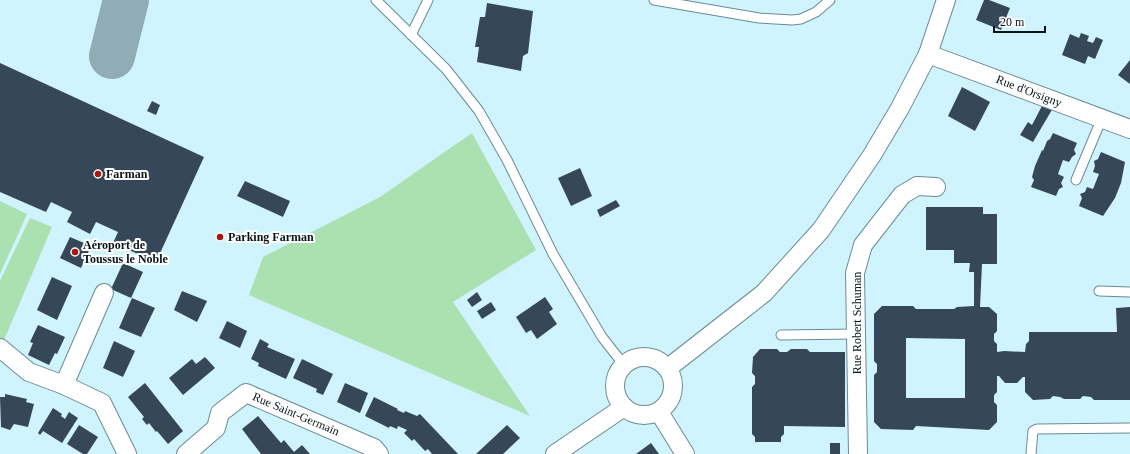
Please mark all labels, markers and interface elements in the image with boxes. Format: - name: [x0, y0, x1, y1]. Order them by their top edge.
- scale bar: [994, 8, 1045, 34]
- text: 20 m: [1000, 15, 1025, 29]
- street label: Rue d'Orsigny: [994, 72, 1064, 110]
- place label: Farman: [106, 167, 148, 181]
- marker: Farman: [93, 169, 103, 179]
- place label: Parking Farman: [228, 230, 314, 244]
- marker: Parking Farman: [215, 232, 225, 242]
- place label: Aéroport de Toussus le Noble: [83, 238, 169, 266]
- marker: Aéroport de Toussus le Noble: [70, 247, 80, 257]
- street label: Rue Robert Schuman: [850, 272, 864, 374]
- street label: Rue Saint-Germain: [250, 389, 342, 439]

